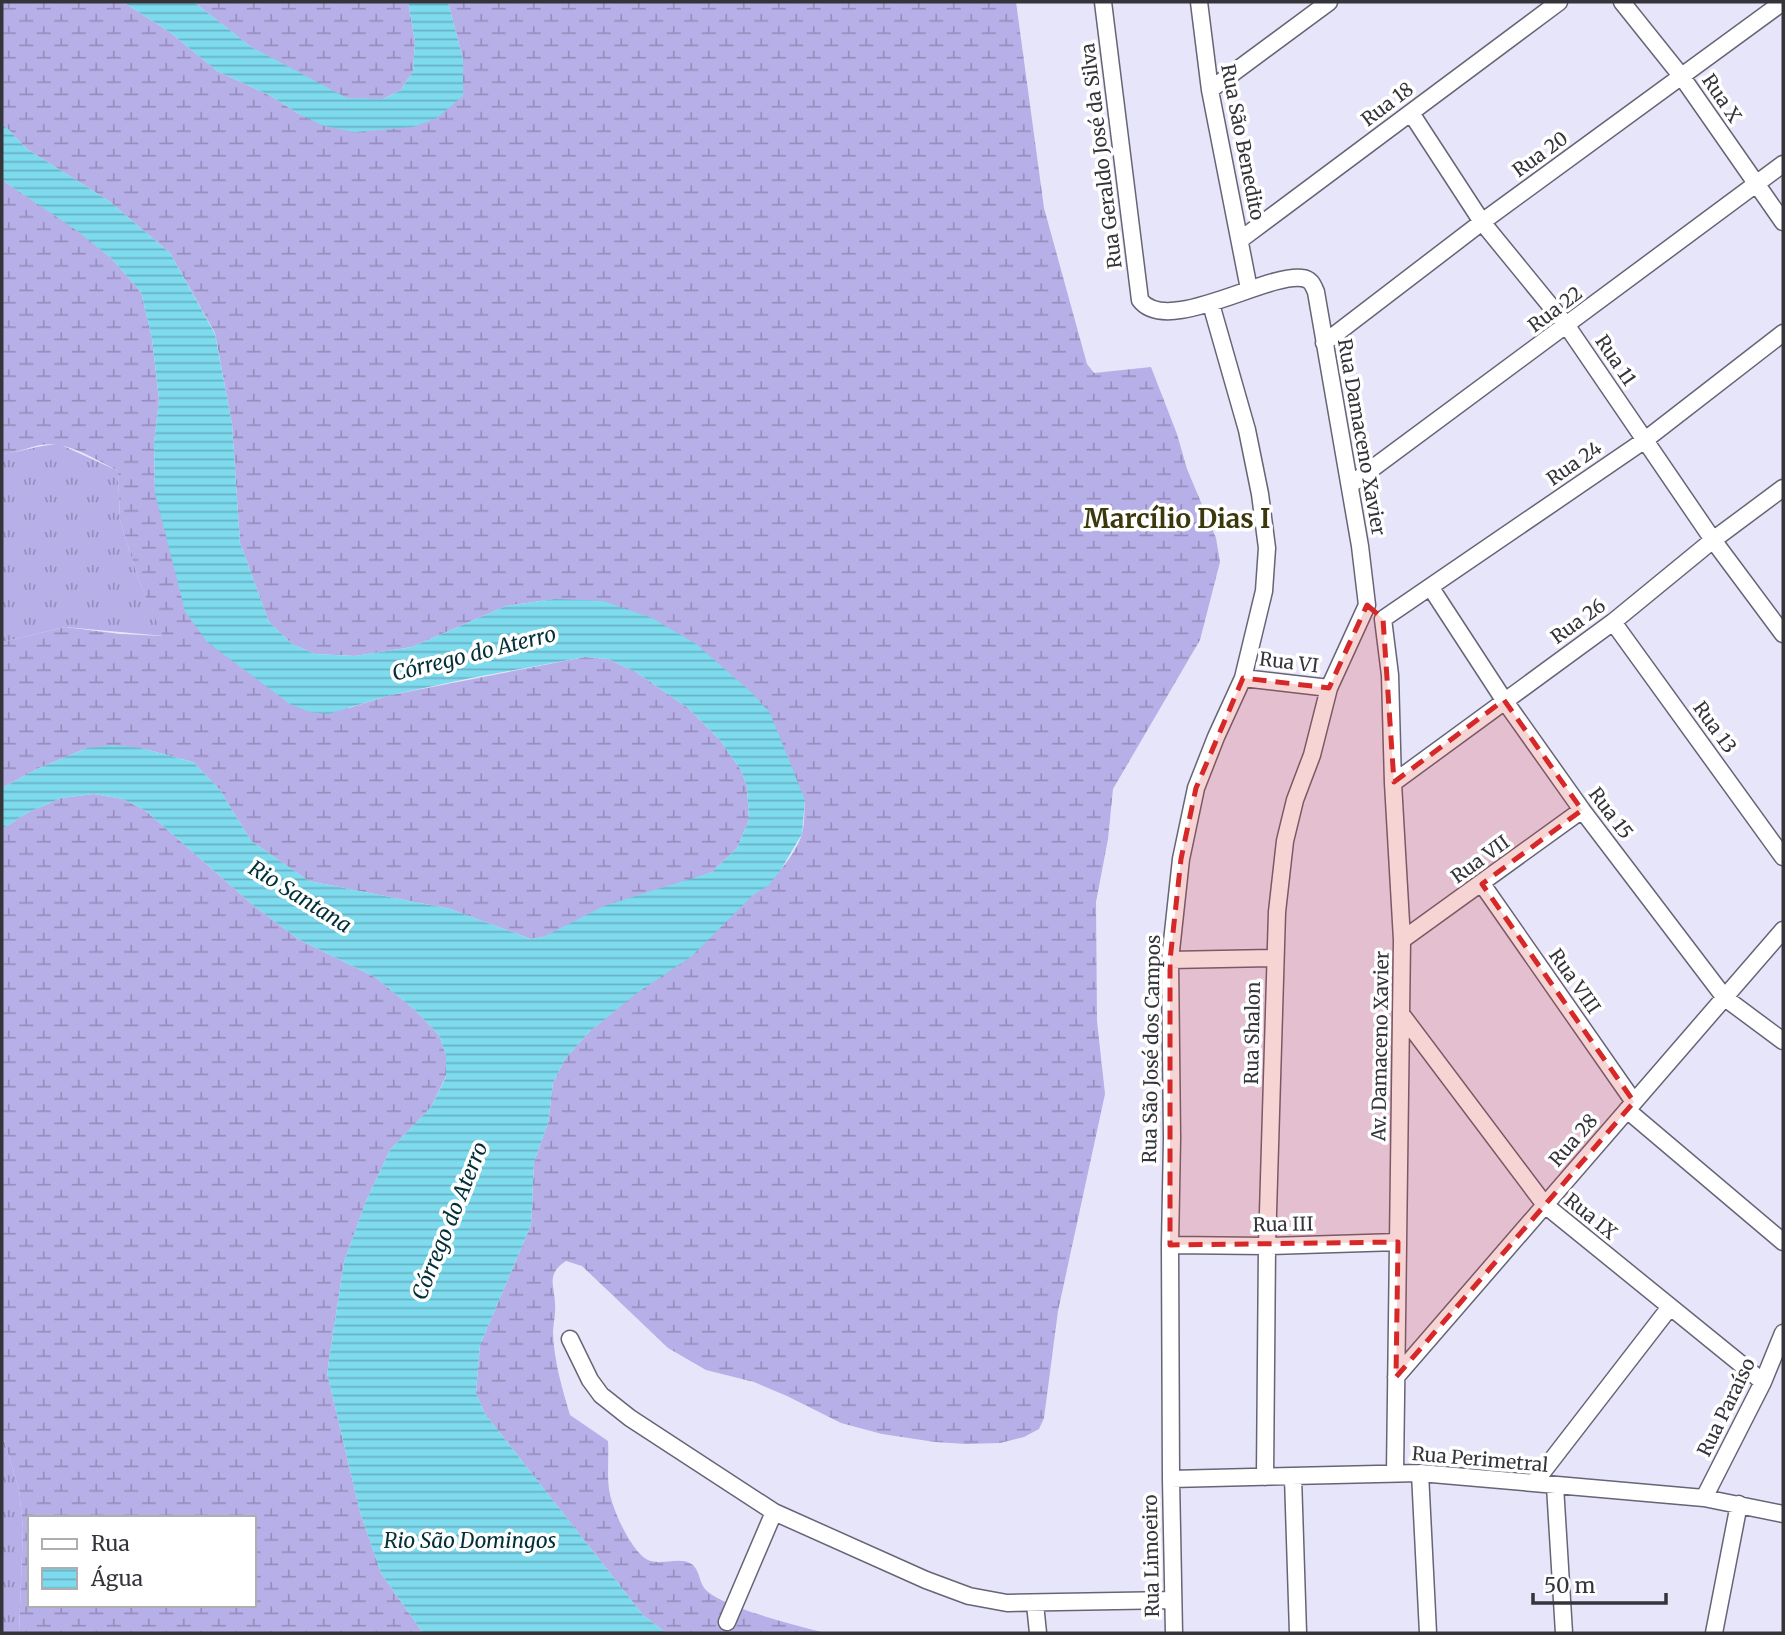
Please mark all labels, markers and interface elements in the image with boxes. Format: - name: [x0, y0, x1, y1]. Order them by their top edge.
- street label: Rua Geraldo José da Silva: [1075, 42, 1127, 270]
- street label: Rua São Benedito: [1216, 62, 1270, 222]
- street label: Rua X: [1697, 69, 1747, 127]
- street label: Rua 18: [1356, 77, 1418, 131]
- street label: Rua 20: [1508, 126, 1572, 182]
- street label: Rua 22: [1523, 281, 1587, 337]
- street label: Rua 11: [1590, 330, 1642, 390]
- street label: Rua Damaceno Xavier: [1333, 337, 1391, 538]
- street label: Rua 24: [1542, 435, 1607, 491]
- district label: Marcílio Dias I: [1084, 502, 1270, 535]
- street label: Rua 26: [1546, 593, 1610, 649]
- water label: Córrego do Aterro: [389, 620, 559, 687]
- street label: Rua VI: [1258, 646, 1320, 678]
- street label: Rua 13: [1688, 696, 1742, 758]
- street label: Rua 15: [1584, 782, 1638, 844]
- street label: Rua VII: [1446, 830, 1514, 888]
- water label: Rio Santana: [244, 854, 357, 939]
- street label: Rua São José dos Campos: [1137, 934, 1165, 1164]
- street label: Rua VIII: [1544, 944, 1606, 1018]
- street label: Av. Damaceno Xavier: [1366, 950, 1394, 1142]
- street label: Rua Shalon: [1239, 981, 1265, 1085]
- street label: Rua 28: [1544, 1109, 1602, 1171]
- water label: Córrego do Aterro: [406, 1138, 494, 1304]
- street label: Rua IX: [1560, 1188, 1622, 1245]
- street label: Rua III: [1252, 1211, 1314, 1237]
- street label: Rua Paraíso: [1692, 1354, 1760, 1460]
- street label: Rua Perimetral: [1411, 1441, 1549, 1477]
- street label: Rua Limoeiro: [1138, 1494, 1164, 1618]
- legend: [28, 1516, 256, 1607]
- water label: Rio São Domingos: [384, 1527, 557, 1554]
- text: Rua: [91, 1530, 130, 1557]
- scale bar: [1533, 1562, 1666, 1606]
- text: Água: [90, 1564, 143, 1592]
- text: 50 m: [1544, 1572, 1595, 1599]

